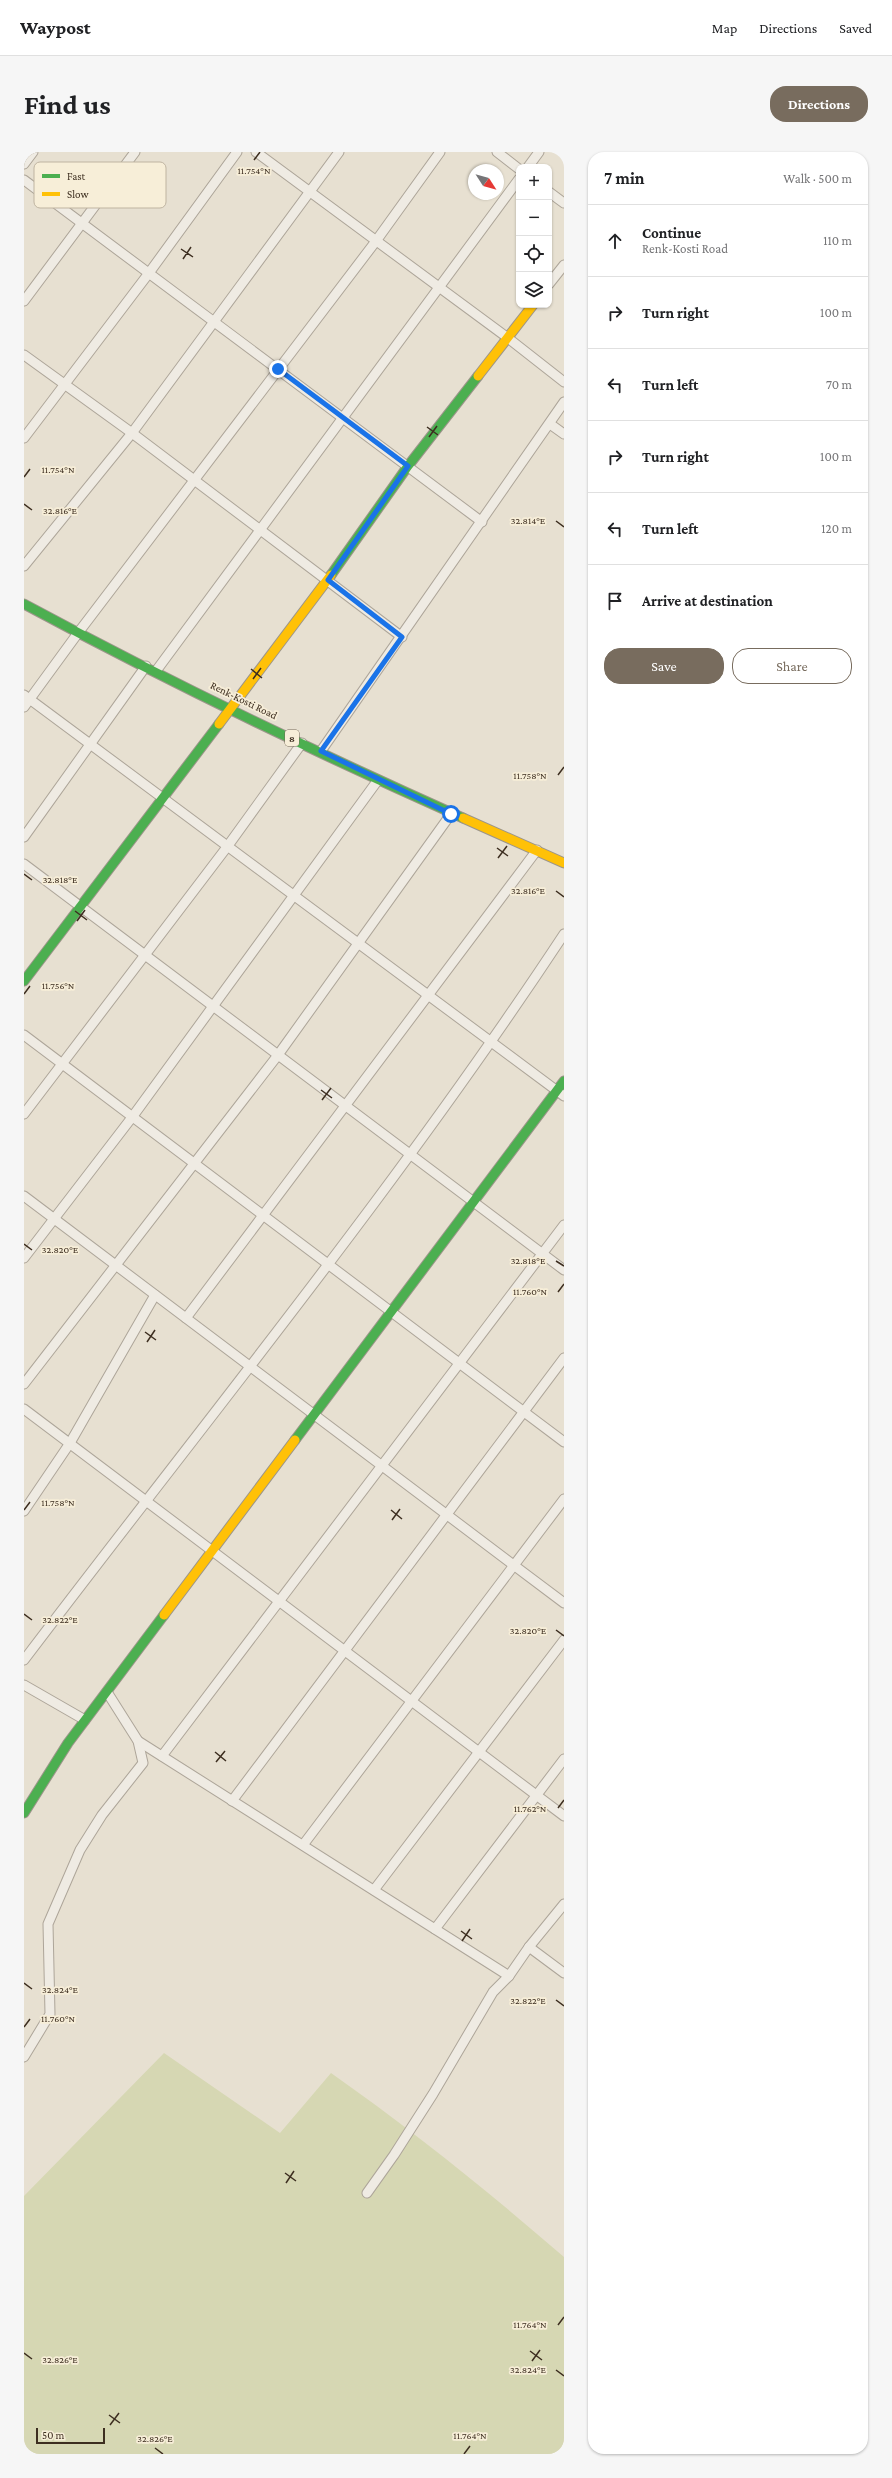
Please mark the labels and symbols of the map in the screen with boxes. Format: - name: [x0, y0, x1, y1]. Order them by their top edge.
- legend: [34, 162, 166, 208]
- north arrow: [468, 164, 504, 200]
- text: 11.754°N: [238, 165, 271, 176]
- text: Fast: [67, 170, 86, 182]
- text: Slow: [67, 188, 89, 200]
- route end: [269, 360, 287, 378]
- text: 11.754°N: [42, 464, 75, 475]
- text: 32.816°E: [43, 505, 78, 516]
- text: 32.814°E: [511, 515, 546, 526]
- street label: Renk-Kosti Road: [209, 679, 280, 721]
- road number: 8: [285, 730, 299, 746]
- text: 11.758°N: [513, 770, 547, 781]
- route start: [442, 805, 460, 823]
- text: 32.818°E: [43, 874, 78, 885]
- text: 32.816°E: [511, 885, 546, 896]
- text: 11.756°N: [42, 980, 75, 991]
- text: 32.820°E: [42, 1244, 79, 1255]
- text: 32.818°E: [511, 1255, 546, 1266]
- text: 11.760°N: [513, 1286, 547, 1297]
- text: 11.758°N: [41, 1497, 75, 1508]
- text: 32.822°E: [42, 1614, 78, 1625]
- text: 32.820°E: [510, 1625, 547, 1636]
- text: 11.762°N: [514, 1803, 547, 1814]
- text: 32.824°E: [42, 1984, 78, 1995]
- text: 32.822°E: [510, 1995, 546, 2006]
- text: 11.760°N: [41, 2013, 75, 2024]
- text: 11.764°N: [513, 2319, 547, 2330]
- text: 32.826°E: [42, 2354, 78, 2365]
- text: 32.824°E: [510, 2364, 546, 2375]
- scale bar: [36, 2426, 105, 2445]
- text: 11.764°N: [453, 2430, 487, 2441]
- text: 32.826°E: [137, 2433, 173, 2444]

